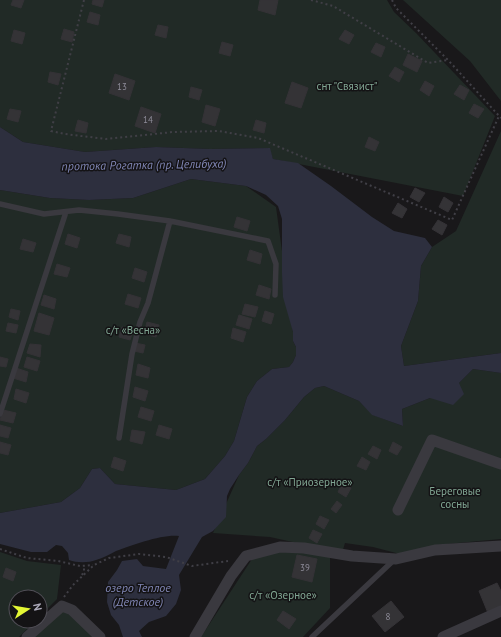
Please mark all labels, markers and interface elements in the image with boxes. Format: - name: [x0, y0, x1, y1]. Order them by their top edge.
- park label: снт "Связист": [316, 79, 378, 93]
- house number: 13: [117, 81, 127, 92]
- house number: 14: [143, 114, 153, 125]
- water label: протока Рогатка (пр. Целибуха): [61, 156, 227, 173]
- park label: с/т «Весна»: [106, 323, 160, 337]
- park label: с/т «Приозерное»: [267, 475, 353, 489]
- park label: Береговые сосны: [429, 484, 481, 511]
- house number: 39: [300, 562, 310, 573]
- water label: озеро Теплое (Детское): [105, 580, 171, 609]
- park label: с/т «Озерное»: [249, 588, 317, 602]
- north arrow: [8, 589, 48, 629]
- text: N: [30, 602, 45, 612]
- house number: 8: [386, 611, 391, 622]

